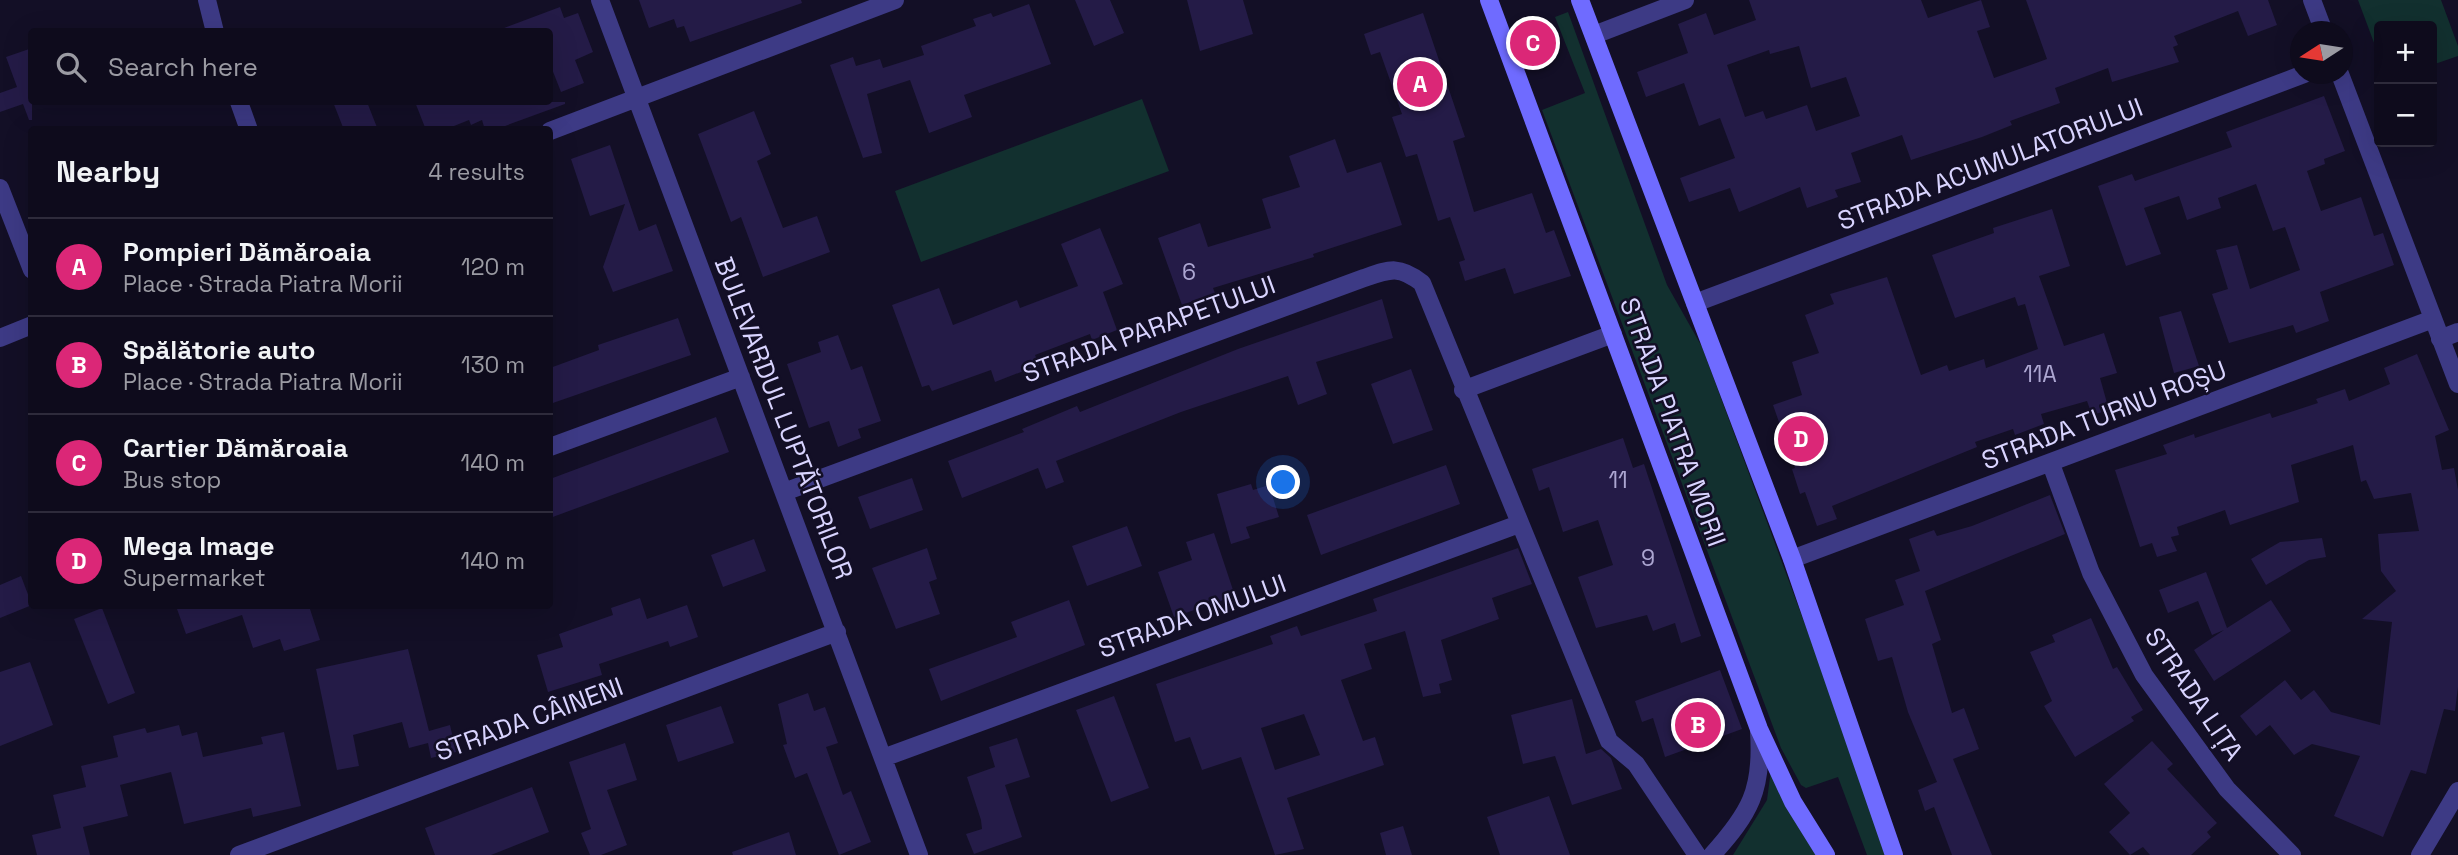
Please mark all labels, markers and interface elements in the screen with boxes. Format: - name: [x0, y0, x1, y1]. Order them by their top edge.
- pin: C: [1510, 17, 1556, 69]
- north arrow: [2290, 21, 2353, 84]
- map controls: [2374, 21, 2437, 147]
- button: +: [2374, 21, 2437, 84]
- search box: [28, 28, 553, 105]
- icon: search: [52, 48, 90, 86]
- text: Search here: [108, 50, 258, 84]
- pin: A: [1397, 58, 1443, 110]
- button: −: [2374, 84, 2437, 147]
- street label: STRADA ACUMULATORULUI: [1833, 90, 2147, 238]
- text: Nearby: [56, 152, 160, 191]
- text: 4 results: [428, 157, 525, 187]
- text: Pompieri Dămăroaia: [123, 235, 371, 269]
- text: A: [72, 252, 86, 282]
- text: 120 m: [461, 252, 525, 282]
- street label: BULEVARDUL LUPTĂTORILOR: [707, 252, 861, 584]
- house number: 6: [1182, 257, 1196, 287]
- street label: STRADA PARAPETULUI: [1018, 267, 1280, 391]
- text: Place · Strada Piatra Morii: [123, 269, 403, 299]
- street label: STRADA PIATRA MORII: [1612, 293, 1734, 551]
- text: Spălătorie auto: [123, 333, 315, 367]
- text: B: [71, 350, 87, 380]
- text: 130 m: [461, 350, 525, 380]
- street label: STRADA TURNU ROȘU: [1977, 353, 2231, 477]
- house number: 11A: [2023, 359, 2057, 389]
- text: Place · Strada Piatra Morii: [123, 367, 403, 397]
- pin: D: [1778, 413, 1824, 465]
- text: Cartier Dămăroaia: [123, 431, 348, 465]
- text: C: [72, 448, 86, 478]
- text: 140 m: [461, 448, 525, 478]
- text: Bus stop: [123, 465, 221, 495]
- your location: [1266, 465, 1300, 499]
- house number: 11: [1608, 465, 1628, 495]
- text: Mega Image: [123, 529, 275, 563]
- house number: 9: [1641, 543, 1655, 573]
- text: D: [71, 546, 87, 576]
- text: 140 m: [461, 546, 525, 576]
- text: Supermarket: [123, 563, 265, 593]
- street label: STRADA OMULUI: [1093, 566, 1291, 666]
- street label: STRADA LIȚA: [2137, 621, 2251, 767]
- street label: STRADA CÂINENI: [430, 669, 628, 769]
- pin: B: [1675, 699, 1721, 751]

